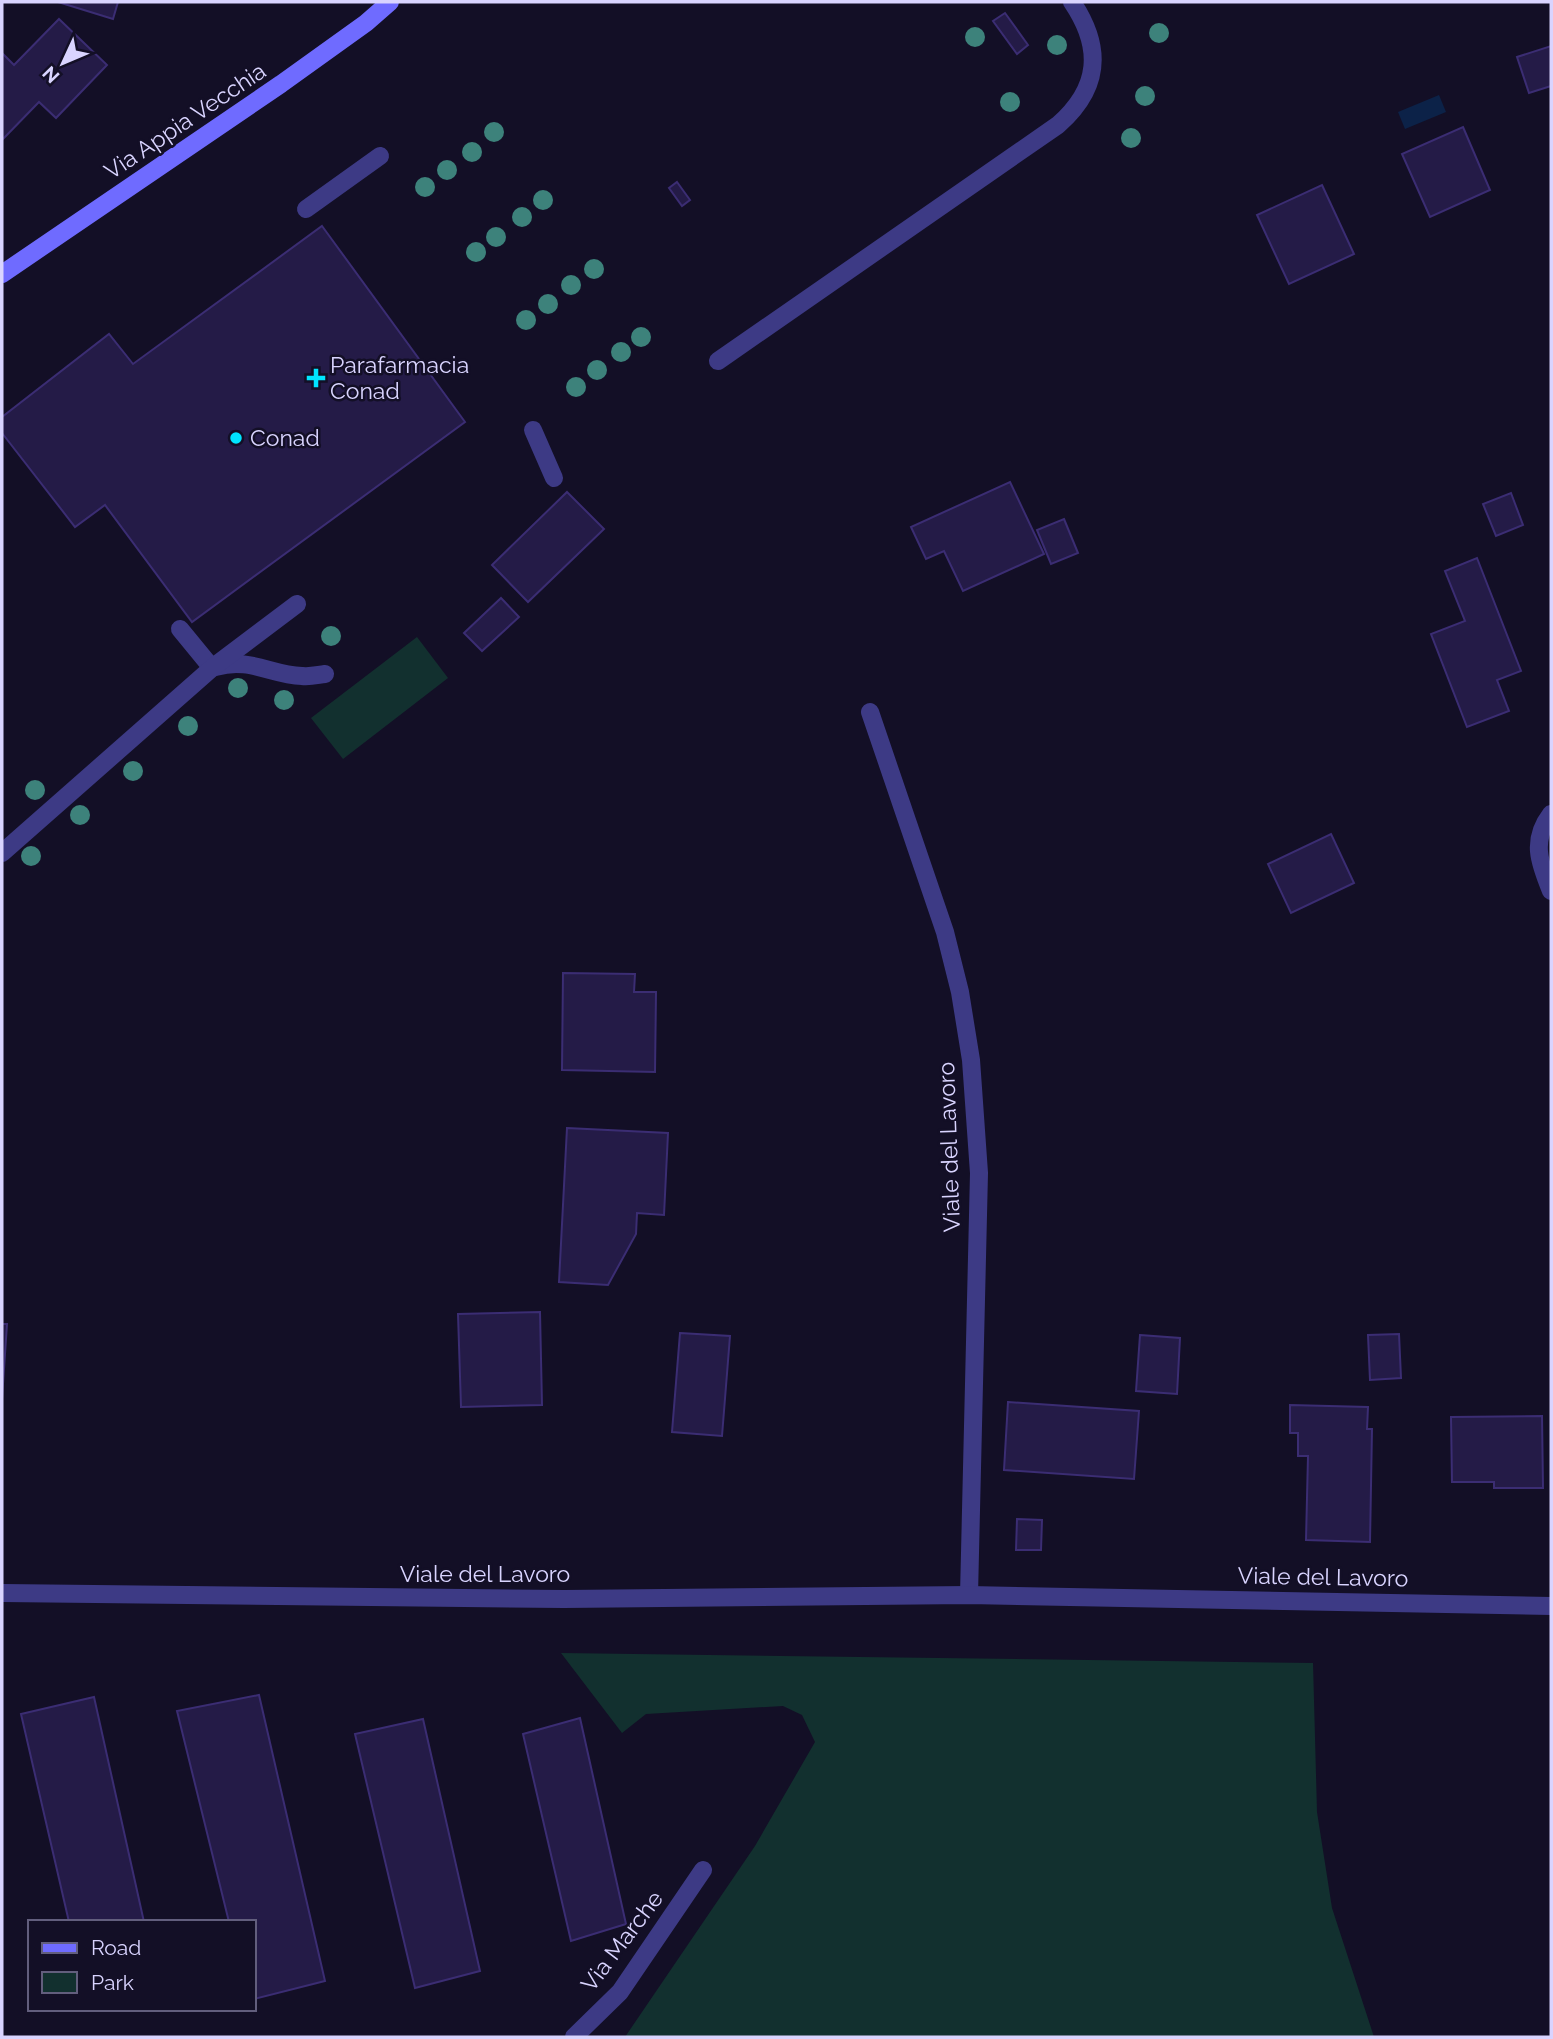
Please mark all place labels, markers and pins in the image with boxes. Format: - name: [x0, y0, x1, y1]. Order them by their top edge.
- place label: Parafarmacia Conad: [330, 351, 469, 404]
- marker: Parafarmacia Conad: [308, 370, 324, 386]
- place label: Conad: [250, 424, 320, 451]
- marker: Conad: [228, 430, 244, 446]

